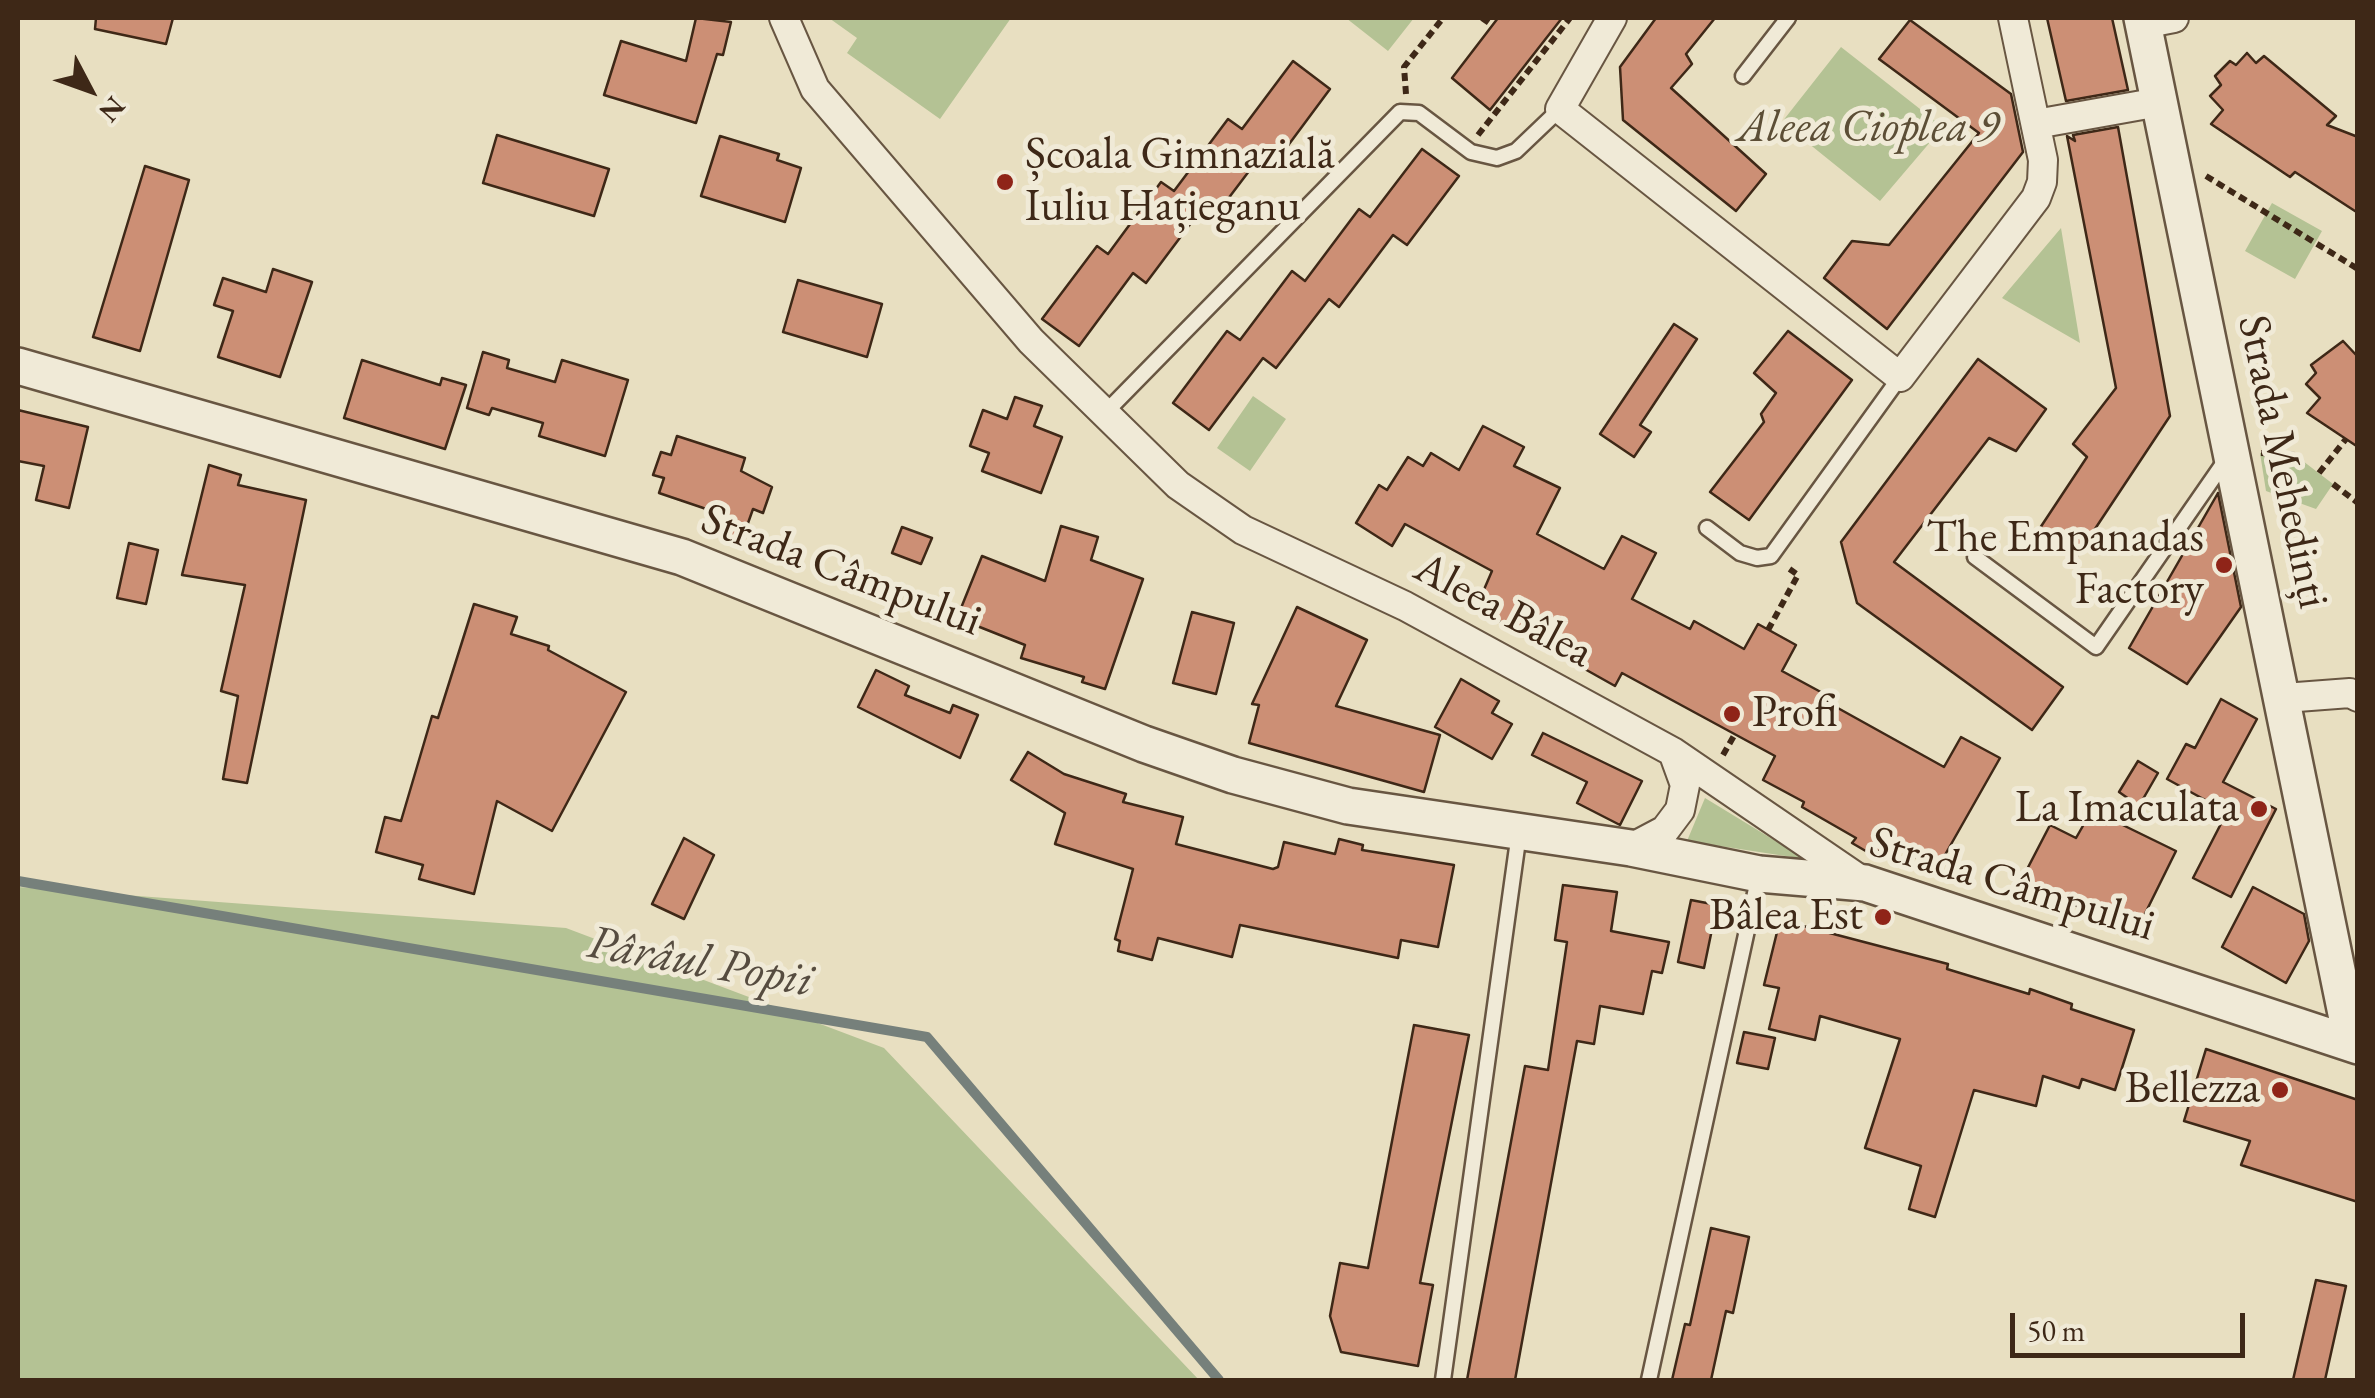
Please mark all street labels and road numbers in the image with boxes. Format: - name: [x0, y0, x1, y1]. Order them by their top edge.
- street label: Strada Mehedinți: [2225, 311, 2339, 613]
- street label: Strada Câmpului: [693, 493, 989, 649]
- street label: Aleea Bâlea: [1405, 542, 1601, 680]
- street label: Strada Câmpului: [1863, 816, 2161, 954]

